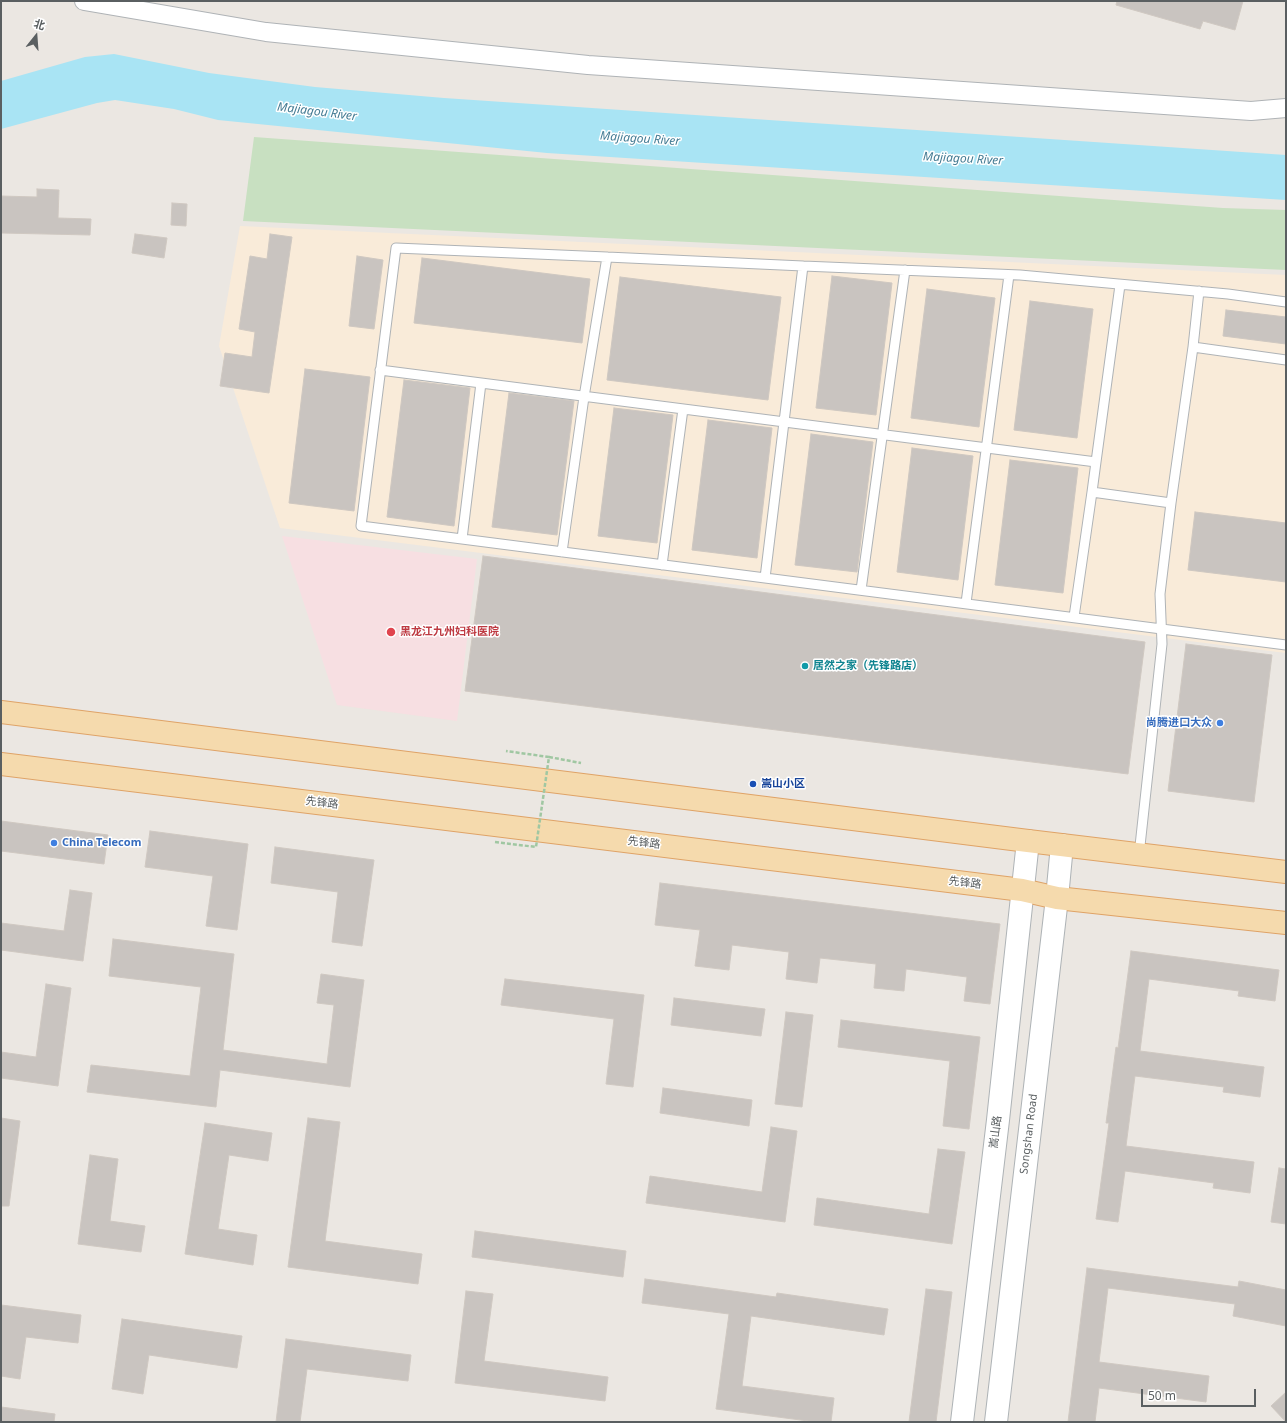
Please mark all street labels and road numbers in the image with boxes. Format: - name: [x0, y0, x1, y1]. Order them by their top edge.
- street label: 先锋路: [305, 794, 339, 812]
- street label: 先锋路: [627, 834, 661, 852]
- street label: 先锋路: [948, 874, 982, 892]
- street label: Songshan Road: [1018, 1093, 1040, 1175]
- street label: 嵩山路: [987, 1115, 1005, 1149]

